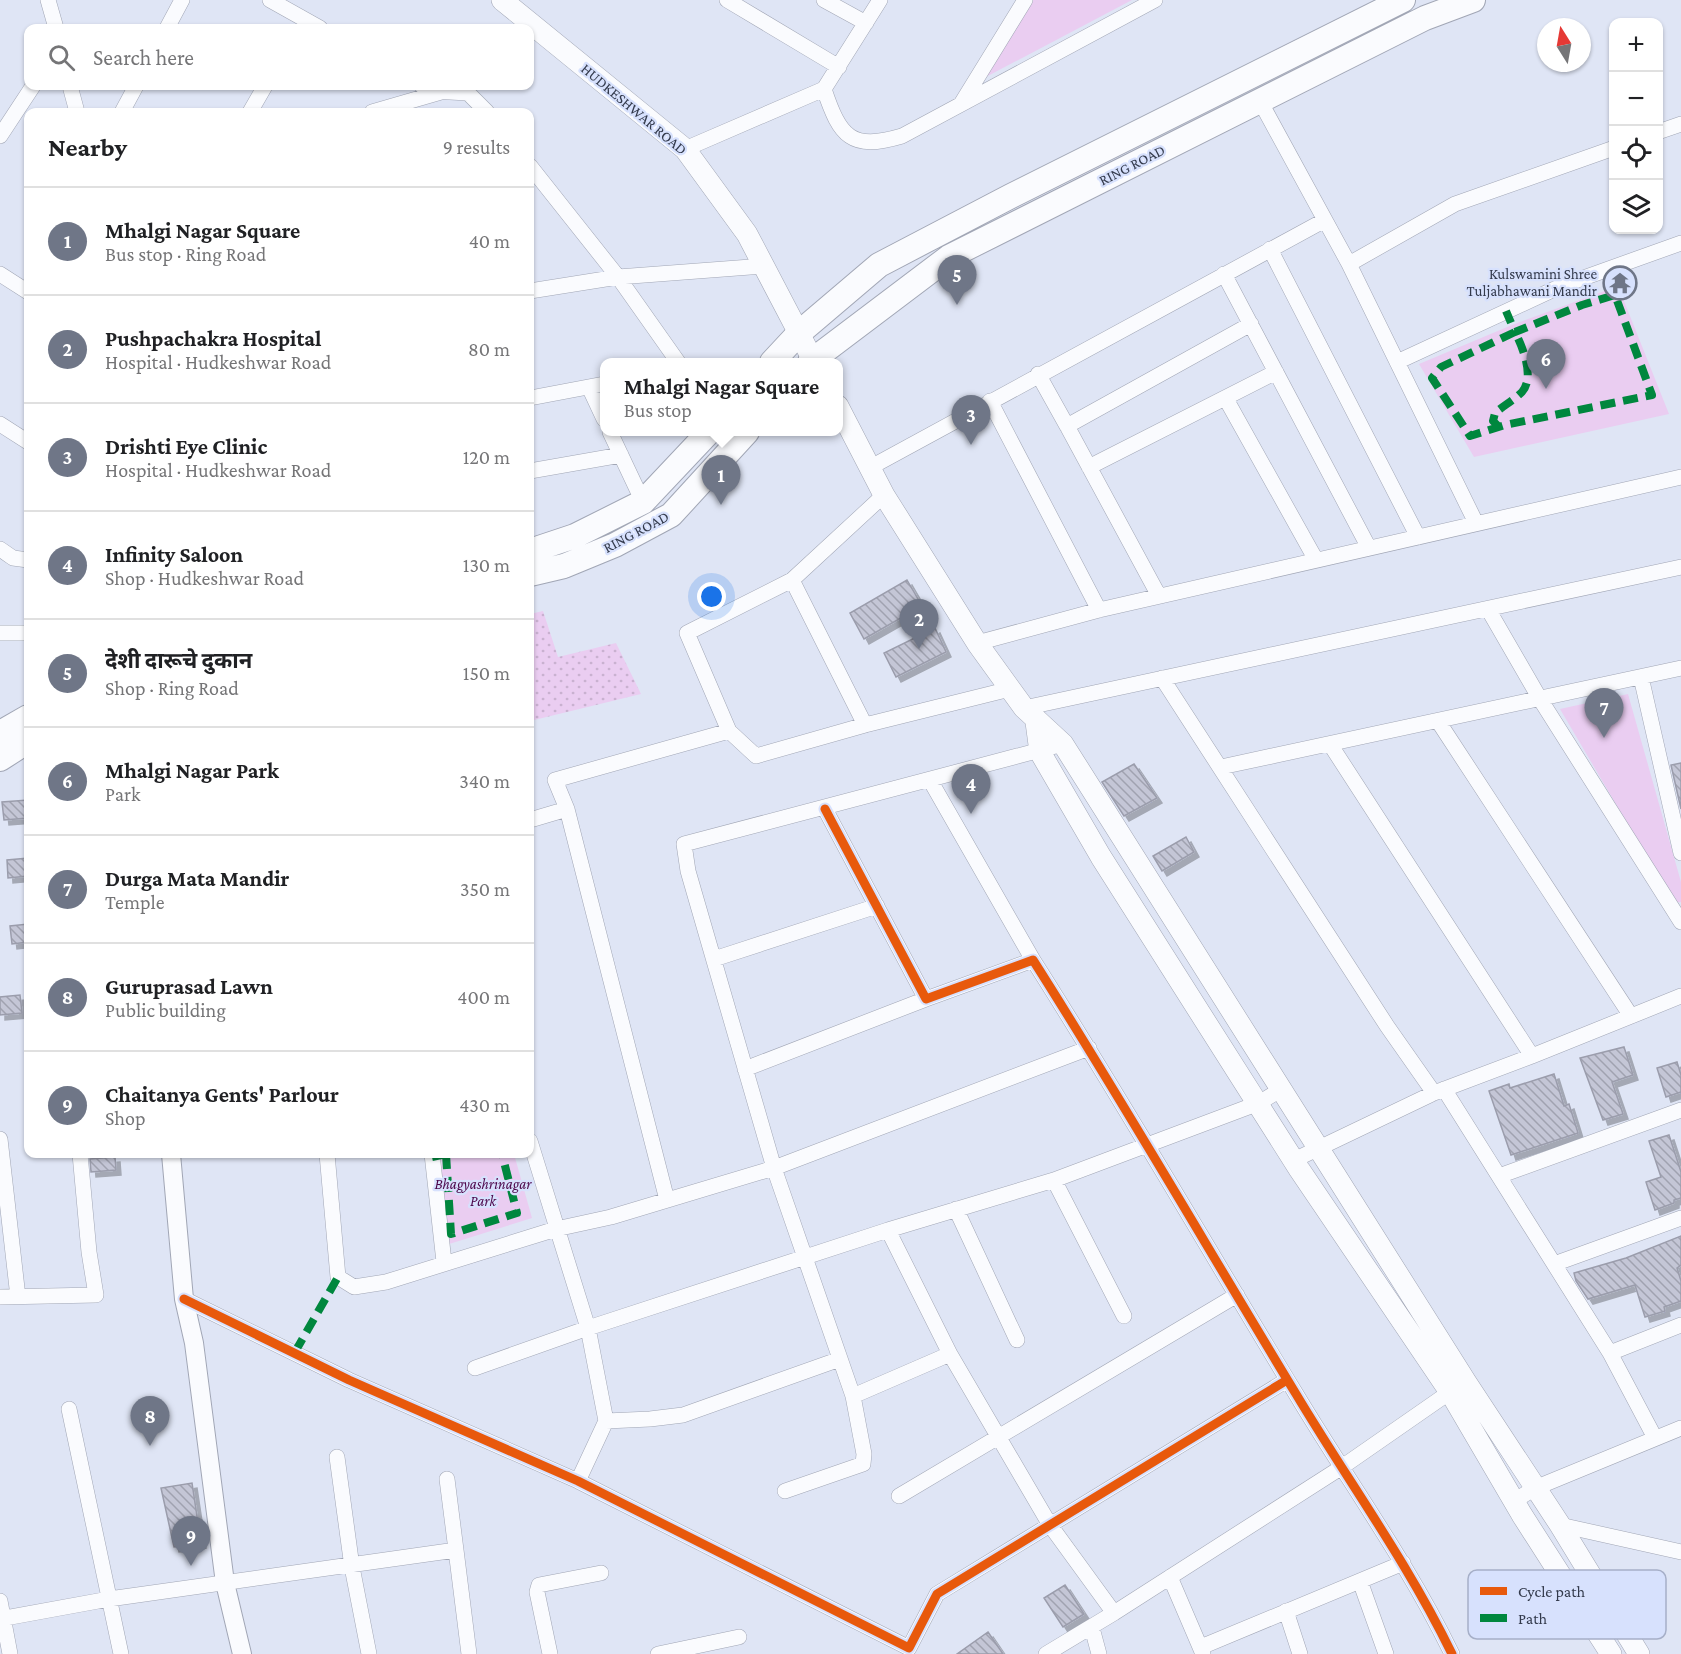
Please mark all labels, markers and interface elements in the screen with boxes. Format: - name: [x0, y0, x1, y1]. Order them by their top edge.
- north arrow: [1537, 18, 1591, 72]
- map controls: [1609, 18, 1663, 234]
- button: +: [1609, 18, 1663, 72]
- search box: [24, 24, 534, 90]
- icon: search: [45, 41, 78, 74]
- text: Search here: [93, 45, 194, 70]
- street label: HUDKESHWAR ROAD: [578, 60, 690, 158]
- button: −: [1609, 72, 1663, 126]
- button: locate: [1609, 126, 1663, 180]
- text: Nearby: [48, 133, 127, 162]
- text: 9 results: [443, 136, 510, 158]
- street label: RING ROAD: [1096, 142, 1168, 188]
- button: layers: [1609, 180, 1663, 234]
- text: Mhalgi Nagar Square: [105, 218, 300, 243]
- text: 1: [64, 230, 71, 252]
- text: 40 m: [469, 230, 510, 252]
- text: Bus stop · Ring Road: [105, 243, 266, 265]
- pin: 5: [938, 256, 976, 305]
- temple icon: Kulswamini Shree Tuljabhawani Mandir: [1602, 265, 1638, 301]
- place label: Kulswamini Shree Tuljabhawani Mandir: [1466, 266, 1598, 300]
- text: Pushpachakra Hospital: [105, 326, 321, 351]
- text: 2: [62, 338, 73, 360]
- text: 80 m: [468, 338, 510, 360]
- pin: 6: [1526, 340, 1566, 389]
- text: Hospital · Hudkeshwar Road: [105, 351, 331, 373]
- popup: [600, 358, 843, 436]
- text: Mhalgi Nagar Square: [624, 374, 819, 399]
- pin: 3: [952, 396, 990, 445]
- text: Bus stop: [624, 399, 692, 421]
- text: Drishti Eye Clinic: [105, 434, 267, 459]
- text: 3: [63, 446, 72, 468]
- text: 120 m: [463, 446, 510, 468]
- pin: 1: [702, 456, 740, 505]
- text: Hospital · Hudkeshwar Road: [105, 459, 331, 481]
- street label: RING ROAD: [601, 508, 671, 556]
- text: Infinity Saloon: [105, 542, 243, 567]
- text: 4: [62, 554, 73, 576]
- text: 130 m: [463, 554, 510, 576]
- text: Shop · Hudkeshwar Road: [105, 567, 304, 589]
- your location: [697, 582, 726, 611]
- pin: 2: [900, 600, 938, 649]
- text: देशी दारूचे दुकान: [105, 648, 252, 673]
- text: 5: [63, 662, 72, 684]
- text: 150 m: [463, 662, 510, 684]
- text: Shop · Ring Road: [105, 677, 239, 699]
- pin: 7: [1584, 688, 1624, 738]
- text: Mhalgi Nagar Park: [105, 758, 279, 783]
- pin: 4: [952, 764, 990, 814]
- text: 6: [62, 770, 73, 792]
- text: 340 m: [459, 770, 510, 792]
- text: Park: [105, 783, 141, 805]
- text: Durga Mata Mandir: [105, 866, 289, 891]
- text: 7: [63, 878, 72, 900]
- text: 350 m: [460, 878, 510, 900]
- text: Temple: [105, 891, 165, 913]
- text: Guruprasad Lawn: [105, 974, 273, 999]
- text: 8: [62, 986, 73, 1008]
- text: 400 m: [457, 986, 510, 1008]
- text: Public building: [105, 999, 226, 1021]
- text: Chaitanya Gents' Parlour: [105, 1082, 339, 1107]
- text: 9: [62, 1094, 73, 1116]
- text: 430 m: [459, 1094, 510, 1116]
- text: Shop: [105, 1107, 146, 1129]
- park label: Bhagyashrinagar Park: [434, 1176, 532, 1209]
- pin: 8: [130, 1396, 170, 1446]
- pin: 9: [172, 1516, 210, 1566]
- legend: [1468, 1570, 1666, 1639]
- text: Cycle path: [1518, 1583, 1585, 1601]
- text: Path: [1518, 1610, 1548, 1627]

